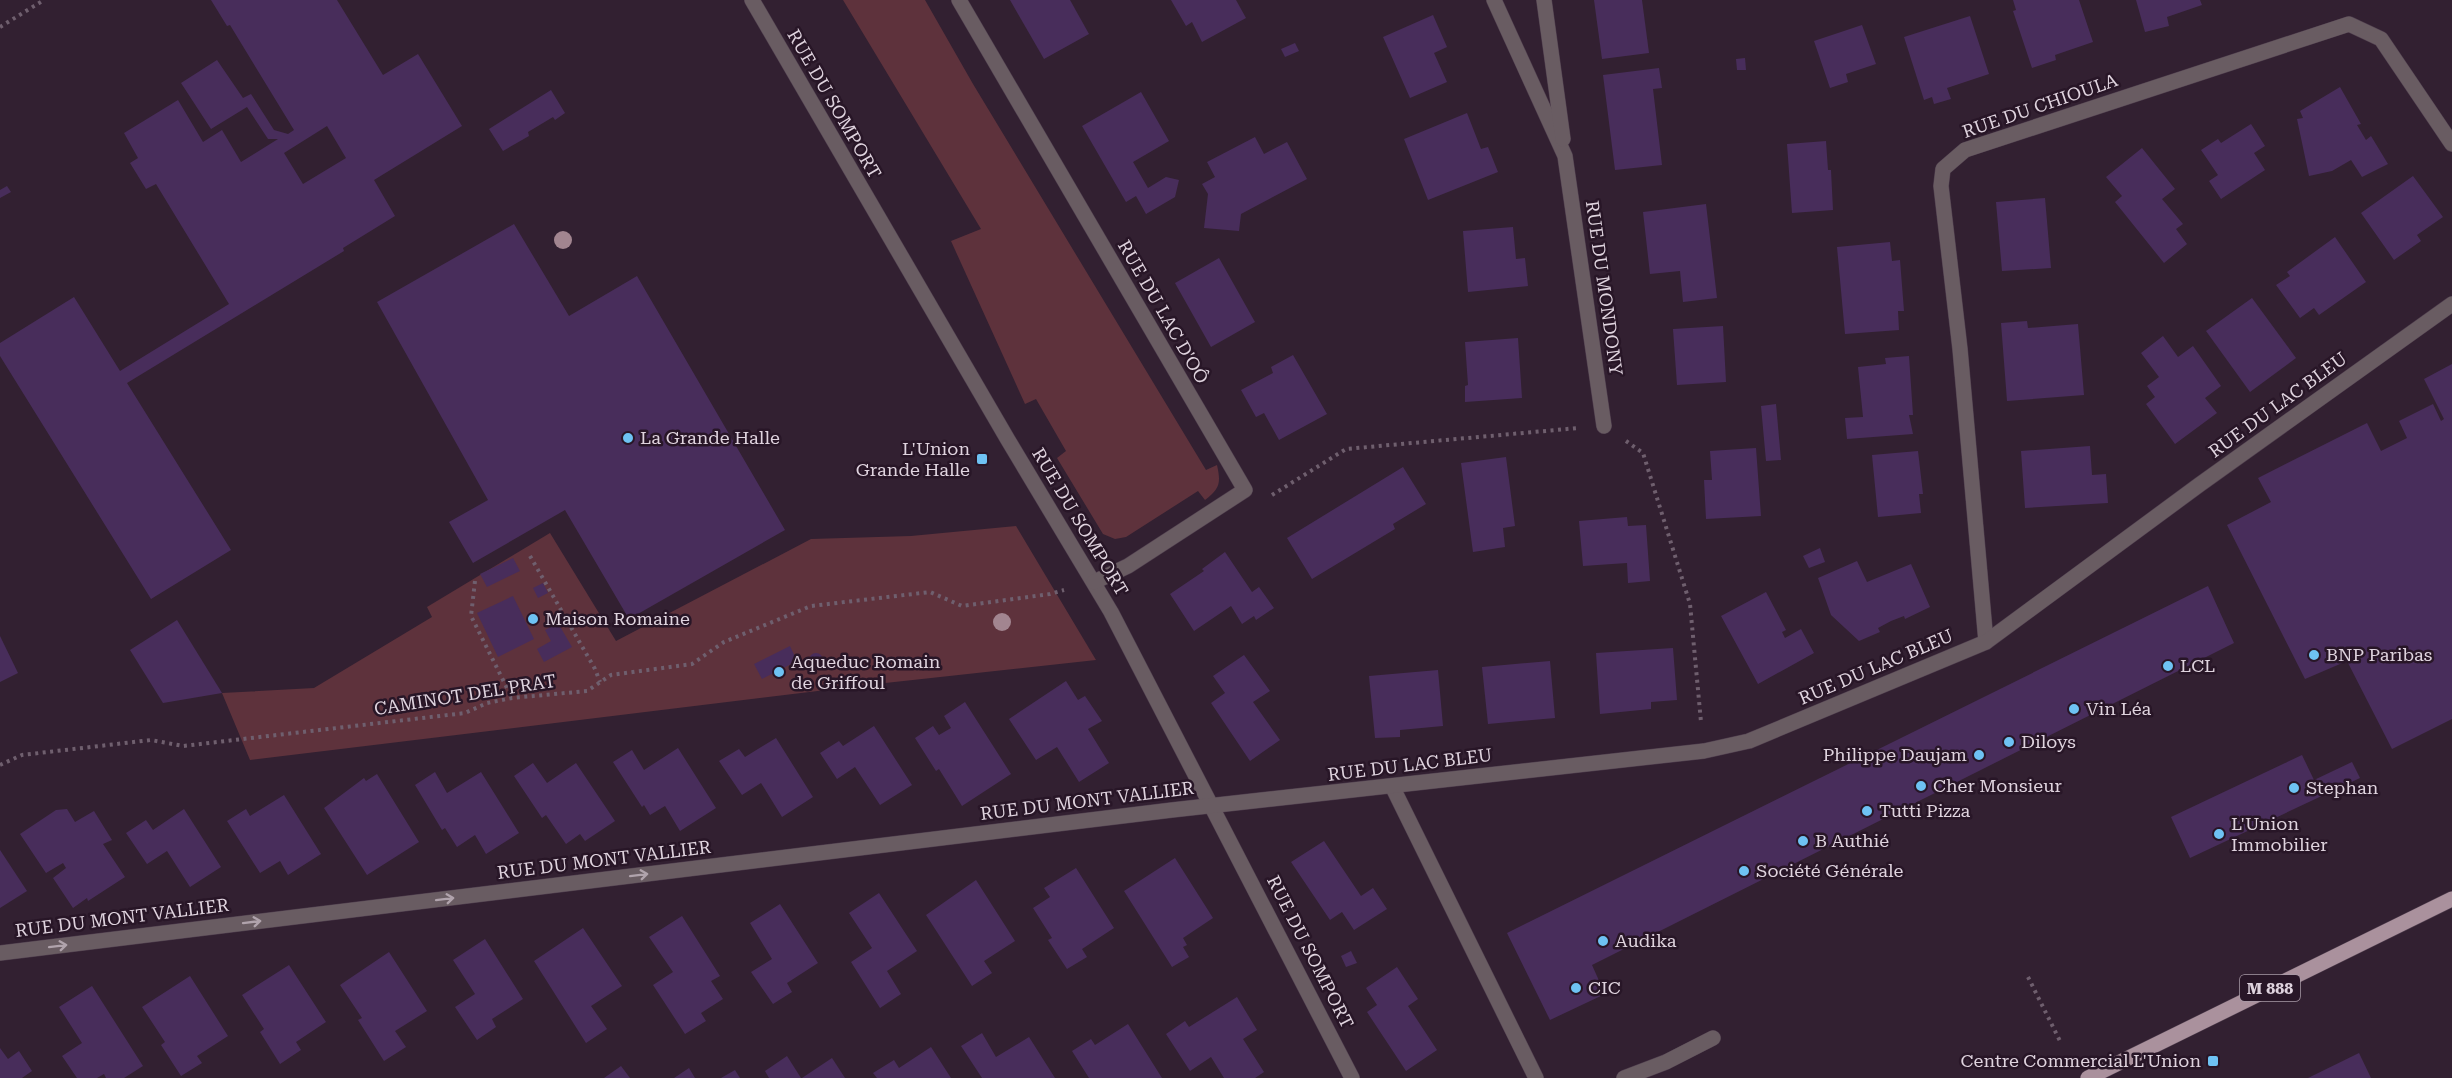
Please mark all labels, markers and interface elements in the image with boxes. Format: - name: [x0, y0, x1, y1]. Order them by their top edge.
- street label: RUE DU SOMPORT: [783, 25, 886, 182]
- street label: RUE DU CHIOULA: [1959, 69, 2121, 142]
- street label: RUE DU MONDONY: [1582, 199, 1627, 377]
- street label: RUE DU LAC D'OÔ: [1114, 236, 1213, 387]
- street label: RUE DU LAC BLEU: [2204, 347, 2351, 462]
- place label: La Grande Halle: [640, 427, 780, 448]
- marker: La Grande Halle: [621, 431, 635, 445]
- place label: L'Union Grande Halle: [856, 438, 970, 480]
- street label: RUE DU SOMPORT: [1028, 444, 1133, 599]
- marker: L'Union Grande Halle: [975, 452, 989, 466]
- place label: Maison Romaine: [545, 608, 690, 629]
- marker: Maison Romaine: [526, 612, 540, 626]
- street label: RUE DU LAC BLEU: [1795, 624, 1956, 709]
- place label: BNP Paribas: [2326, 644, 2432, 665]
- marker: BNP Paribas: [2307, 648, 2321, 662]
- place label: Aqueduc Romain de Griffoul: [791, 651, 941, 693]
- place label: LCL: [2180, 655, 2215, 676]
- marker: LCL: [2161, 659, 2175, 673]
- marker: Aqueduc Romain de Griffoul: [772, 665, 786, 679]
- street label: CAMINOT DEL PRAT: [373, 670, 557, 719]
- place label: Vin Léa: [2086, 698, 2152, 719]
- marker: Vin Léa: [2067, 702, 2081, 716]
- place label: Diloys: [2021, 731, 2076, 752]
- marker: Diloys: [2002, 735, 2016, 749]
- street label: RUE DU LAC BLEU: [1326, 744, 1494, 785]
- place label: Philippe Daujam: [1823, 744, 1967, 765]
- marker: Philippe Daujam: [1972, 748, 1986, 762]
- place label: Cher Monsieur: [1933, 775, 2062, 796]
- street label: RUE DU MONT VALLIER: [979, 777, 1196, 824]
- place label: Stephan: [2306, 777, 2379, 798]
- marker: Cher Monsieur: [1914, 779, 1928, 793]
- marker: Stephan: [2287, 781, 2301, 795]
- place label: Tutti Pizza: [1879, 800, 1970, 821]
- marker: Tutti Pizza: [1860, 804, 1874, 818]
- place label: L'Union Immobilier: [2231, 813, 2328, 855]
- marker: L'Union Immobilier: [2212, 827, 2226, 841]
- place label: B Authié: [1815, 830, 1889, 851]
- marker: B Authié: [1796, 834, 1810, 848]
- street label: RUE DU MONT VALLIER: [496, 836, 713, 883]
- place label: Société Générale: [1756, 860, 1903, 881]
- marker: Société Générale: [1737, 864, 1751, 878]
- one-way arrow: [628, 869, 648, 880]
- street label: RUE DU SOMPORT: [1263, 872, 1358, 1032]
- one-way arrow: [435, 893, 455, 904]
- street label: RUE DU MONT VALLIER: [14, 894, 231, 941]
- one-way arrow: [241, 916, 261, 927]
- place label: Audika: [1615, 930, 1677, 951]
- marker: Audika: [1596, 934, 1610, 948]
- one-way arrow: [48, 940, 67, 951]
- road number: M 888: [2240, 975, 2300, 1001]
- place label: CIC: [1588, 977, 1621, 998]
- marker: CIC: [1569, 981, 1583, 995]
- place label: Centre Commercial L'Union: [1961, 1050, 2201, 1071]
- marker: Centre Commercial L'Union: [2206, 1054, 2220, 1068]

